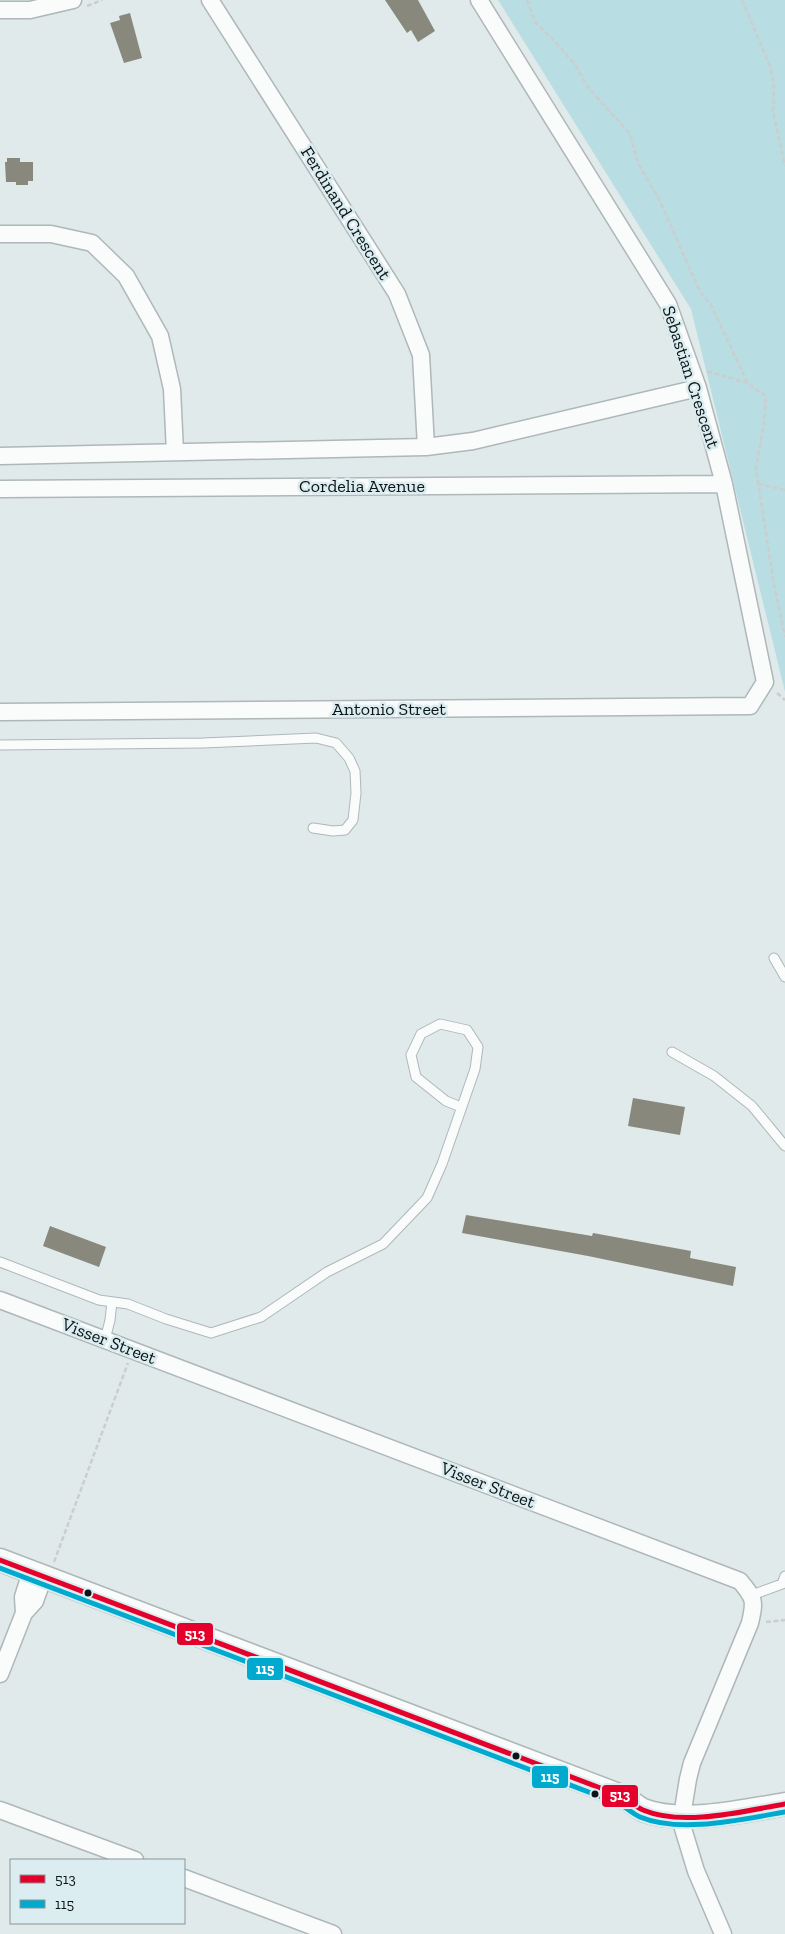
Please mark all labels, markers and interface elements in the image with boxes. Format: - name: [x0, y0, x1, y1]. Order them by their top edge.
- street label: Ferdinand Crescent: [296, 142, 396, 284]
- street label: Sebastian Crescent: [658, 303, 724, 451]
- street label: Cordelia Avenue: [299, 475, 425, 497]
- street label: Antonio Street: [332, 698, 446, 720]
- street label: Visser Street: [58, 1313, 160, 1369]
- street label: Visser Street: [437, 1457, 539, 1513]
- unlabelled marker: [83, 1588, 93, 1598]
- line badge: 513: [176, 1622, 214, 1646]
- text: 513: [185, 1626, 206, 1643]
- line badge: 115: [246, 1657, 284, 1681]
- text: 115: [256, 1661, 274, 1678]
- unlabelled marker: [511, 1751, 521, 1761]
- line badge: 115: [531, 1765, 569, 1789]
- text: 115: [541, 1769, 559, 1786]
- line badge: 513: [601, 1784, 639, 1808]
- text: 513: [610, 1787, 631, 1804]
- unlabelled marker: [590, 1789, 600, 1799]
- legend: [10, 1859, 185, 1924]
- text: 513: [55, 1870, 76, 1888]
- text: 115: [55, 1895, 75, 1913]

